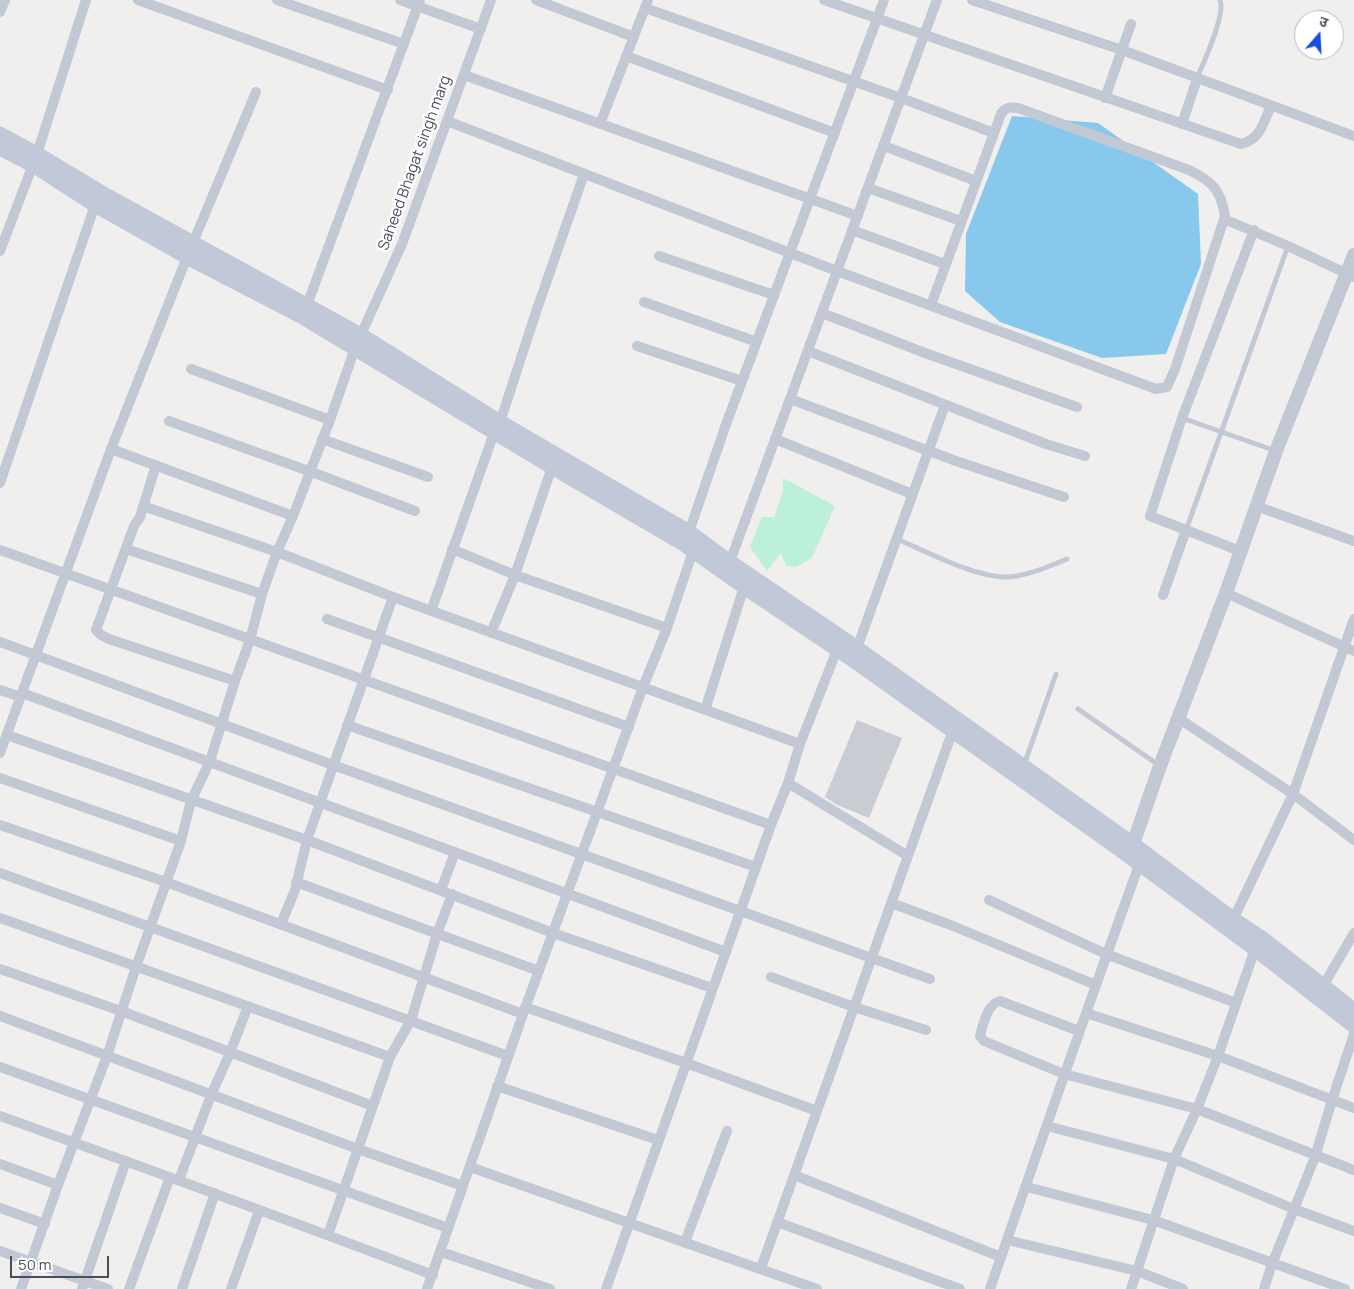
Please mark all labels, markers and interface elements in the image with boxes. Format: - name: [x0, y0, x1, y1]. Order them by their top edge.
- north arrow: [1294, 10, 1344, 60]
- text: उ: [1317, 11, 1331, 32]
- street label: Saheed Bhagat singh marg: [375, 73, 455, 253]
- scale bar: [12, 1246, 111, 1278]
- text: 50 m: [18, 1254, 52, 1275]

